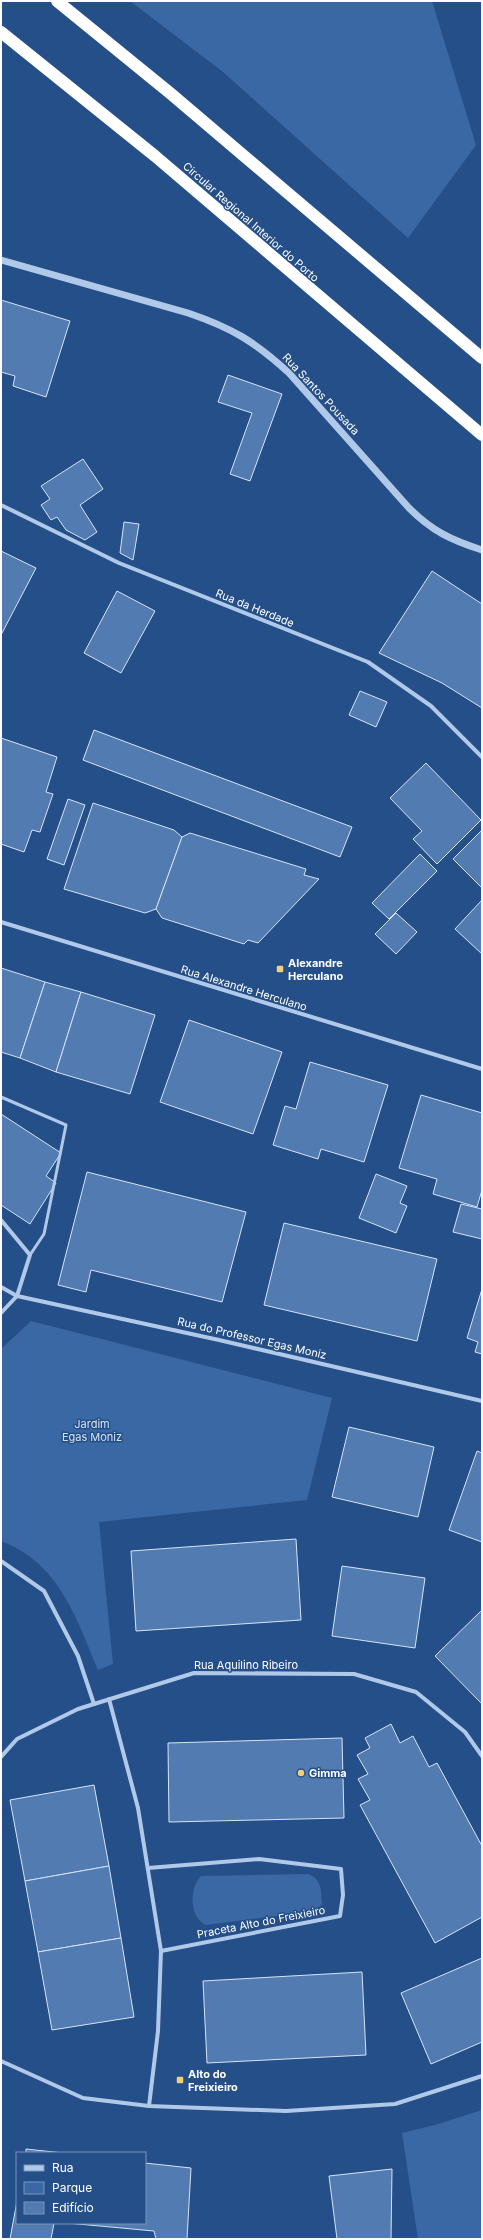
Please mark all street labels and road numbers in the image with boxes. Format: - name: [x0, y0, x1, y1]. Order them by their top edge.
- street label: Circular Regional Interior do Porto: [180, 159, 322, 285]
- street label: Rua Santos Pousada: [280, 350, 362, 438]
- street label: Rua da Herdade: [214, 586, 296, 630]
- street label: Rua Alexandre Herculano: [179, 962, 309, 1014]
- street label: Rua do Professor Egas Moniz: [176, 1314, 328, 1362]
- street label: Rua Aquilino Ribeiro: [194, 1658, 298, 1672]
- street label: Praceta Alto do Freixieiro: [196, 1903, 327, 1941]

